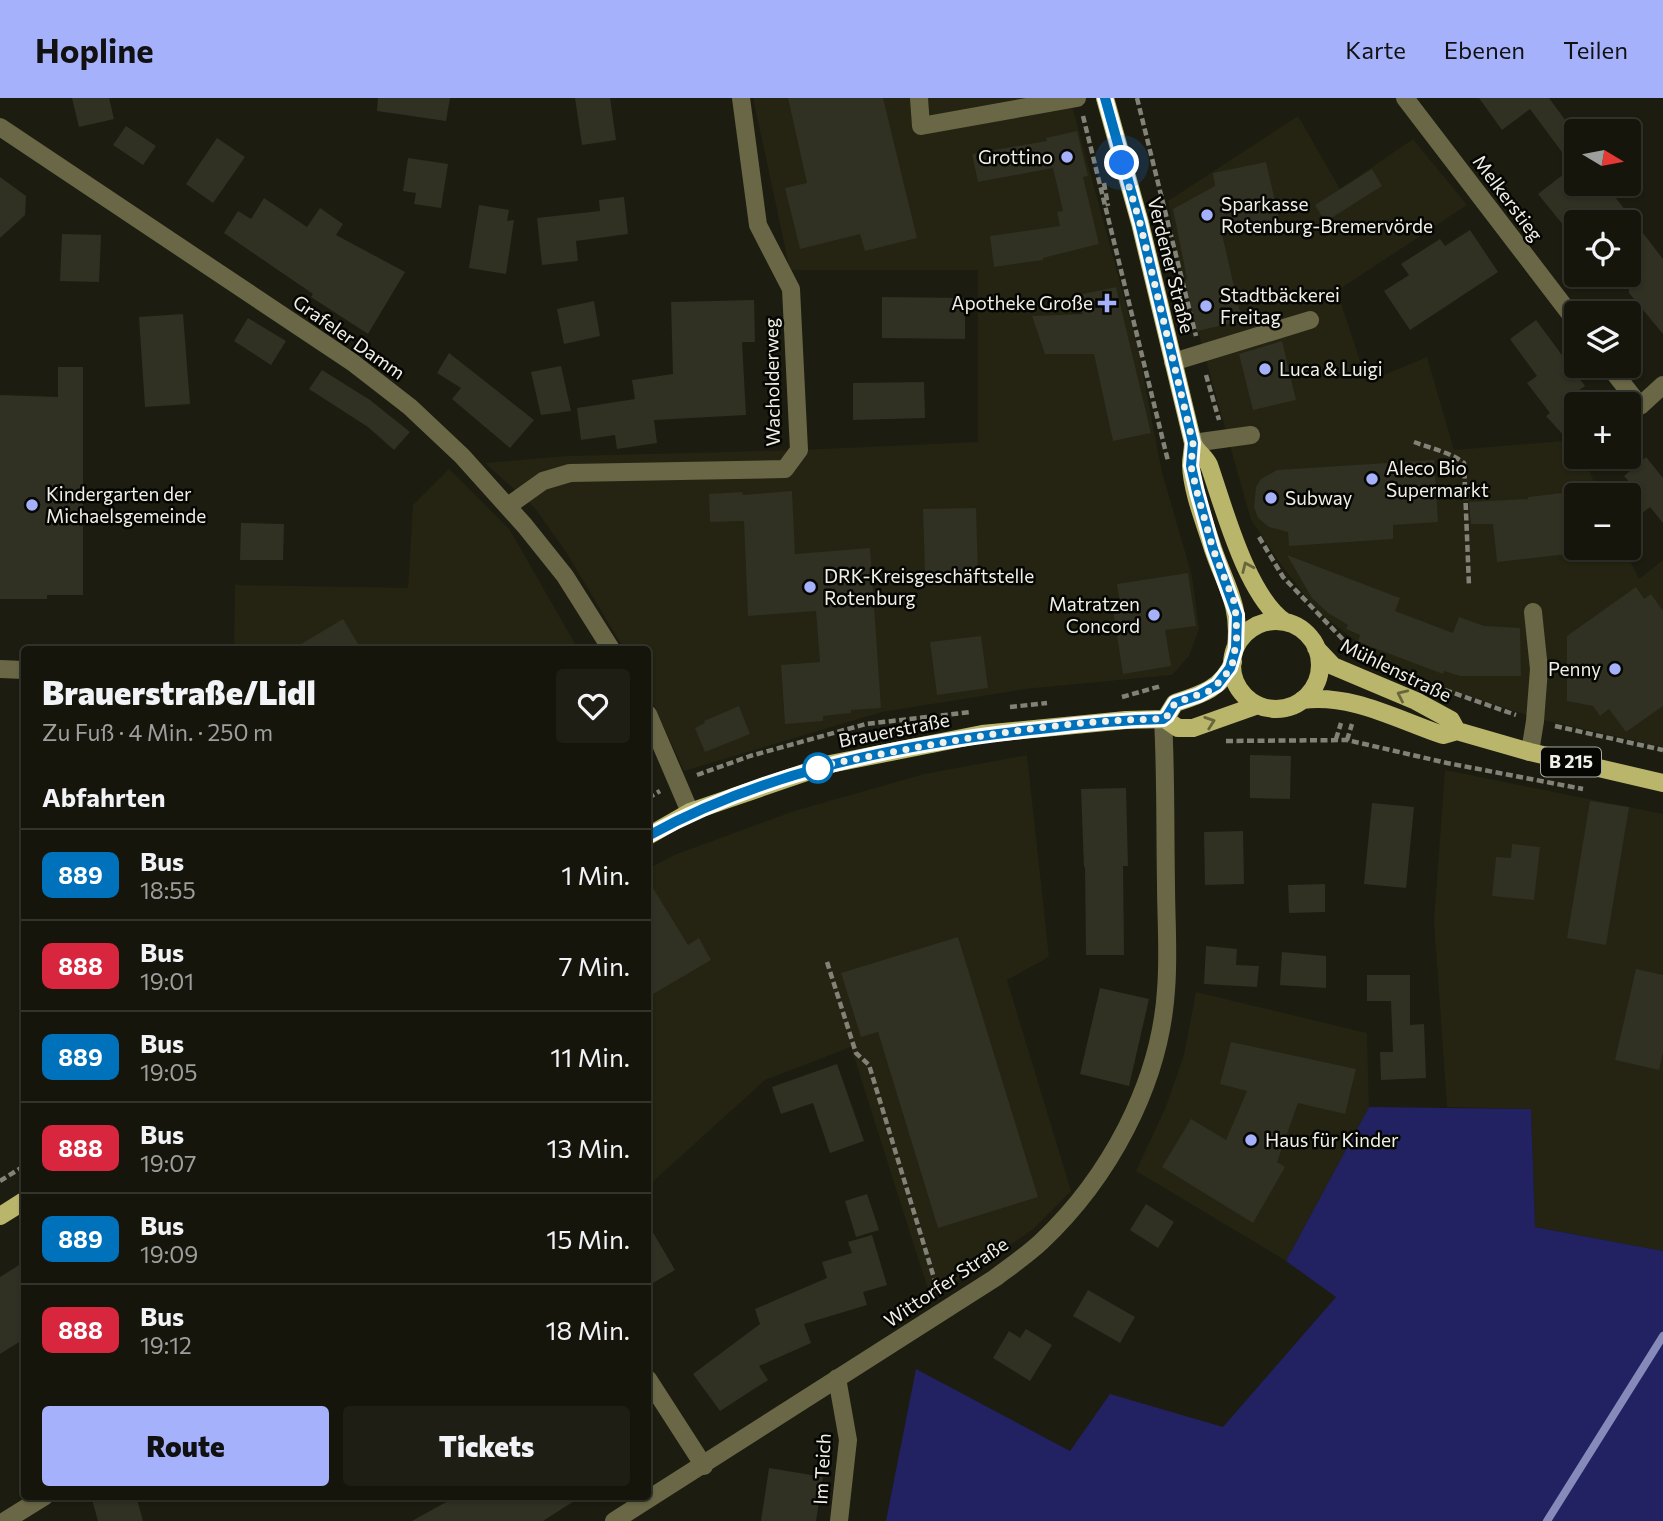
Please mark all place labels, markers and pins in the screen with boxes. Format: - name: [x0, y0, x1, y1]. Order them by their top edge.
- place label: Grottino: [978, 145, 1053, 168]
- marker: Grottino: [1059, 149, 1075, 165]
- place label: Sparkasse Rotenburg-Bremervörde: [1221, 192, 1433, 237]
- marker: Sparkasse Rotenburg-Bremervörde: [1199, 207, 1215, 223]
- place label: Stadtbäckerei Freitag: [1220, 283, 1340, 328]
- place label: Apotheke Große: [951, 291, 1093, 314]
- marker: Apotheke Große: [1099, 295, 1115, 311]
- marker: Stadtbäckerei Freitag: [1198, 298, 1214, 314]
- place label: Luca & Luigi: [1279, 357, 1383, 380]
- marker: Luca & Luigi: [1257, 361, 1273, 377]
- place label: Aleco Bio Supermarkt: [1386, 456, 1489, 501]
- marker: Aleco Bio Supermarkt: [1364, 471, 1380, 487]
- place label: Kindergarten der Michaelsgemeinde: [46, 482, 206, 527]
- place label: Subway: [1285, 486, 1352, 509]
- marker: Subway: [1263, 490, 1279, 506]
- marker: Kindergarten der Michaelsgemeinde: [24, 497, 40, 513]
- place label: DRK-Kreisgeschäftstelle Rotenburg: [824, 564, 1034, 609]
- marker: DRK-Kreisgeschäftstelle Rotenburg: [802, 579, 818, 595]
- place label: Matratzen Concord: [1049, 592, 1140, 637]
- marker: Matratzen Concord: [1146, 607, 1162, 623]
- place label: Penny: [1548, 657, 1601, 680]
- marker: Penny: [1607, 661, 1623, 677]
- unlabelled marker: [803, 753, 833, 783]
- place label: Haus für Kinder: [1265, 1128, 1399, 1151]
- marker: Haus für Kinder: [1243, 1132, 1259, 1148]

